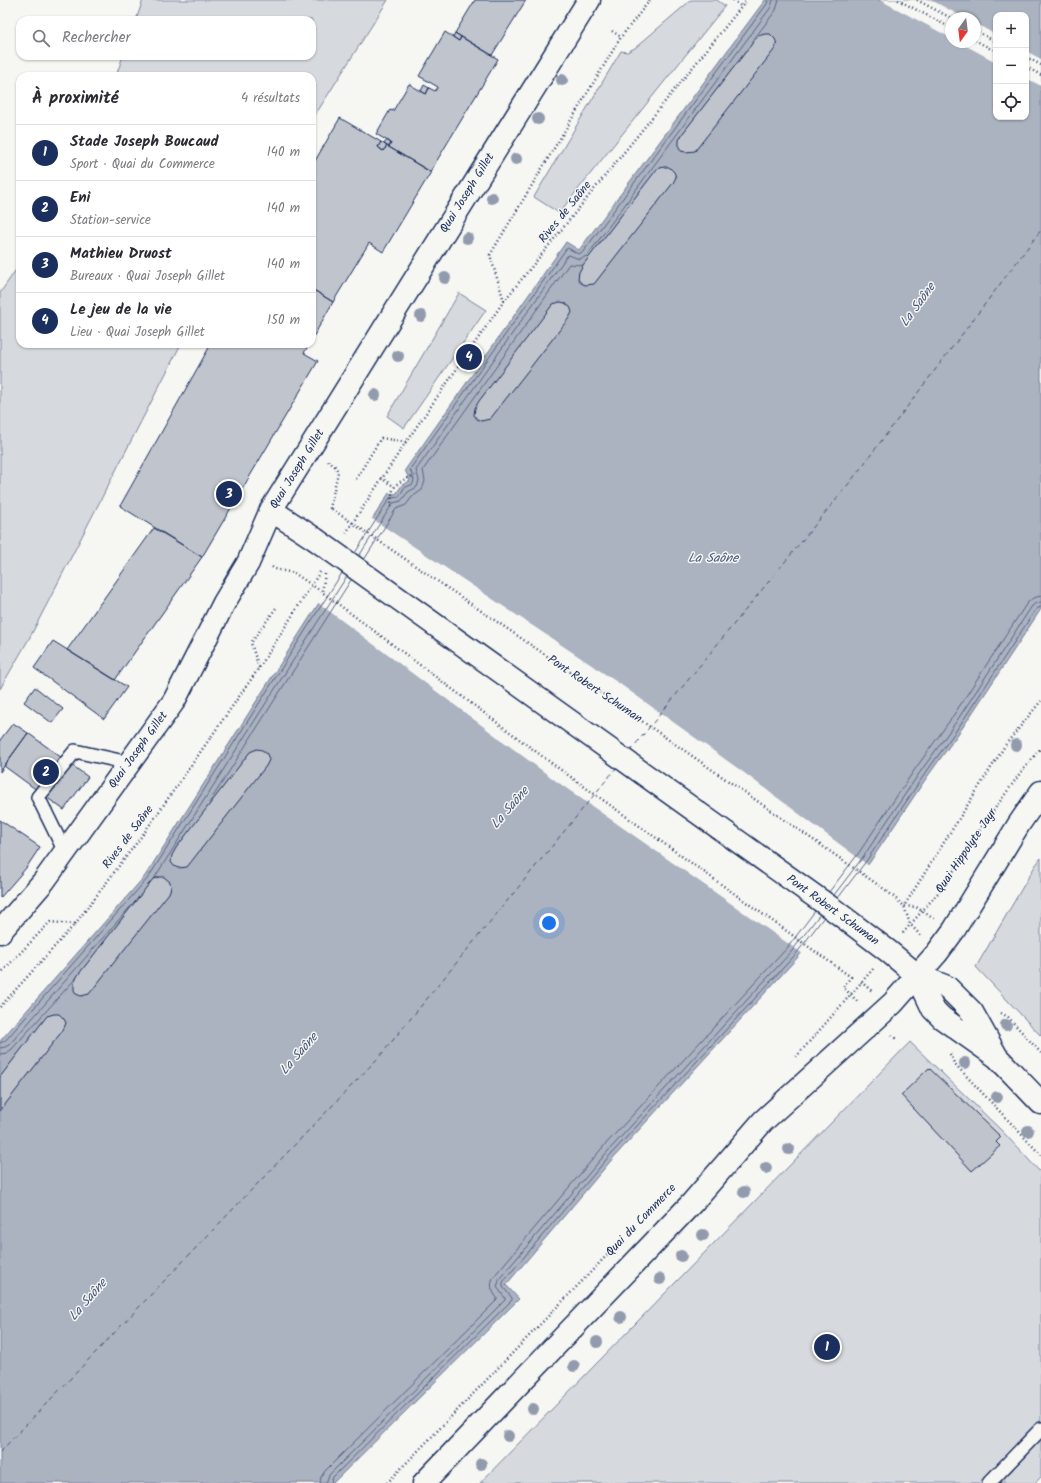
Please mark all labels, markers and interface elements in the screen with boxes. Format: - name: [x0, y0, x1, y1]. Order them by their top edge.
- north arrow: [945, 12, 981, 48]
- map controls: [993, 12, 1029, 120]
- button: +: [993, 12, 1029, 48]
- search box: [16, 16, 316, 60]
- text: Rechercher: [62, 26, 130, 50]
- icon: search: [30, 27, 52, 49]
- button: −: [993, 48, 1029, 84]
- button: locate: [993, 84, 1029, 120]
- text: À proximité: [32, 85, 119, 112]
- text: 4 résultats: [241, 88, 300, 109]
- text: Stade Joseph Boucaud: [70, 130, 218, 154]
- text: 1: [43, 142, 47, 163]
- text: 140 m: [267, 142, 300, 163]
- street label: Quai Joseph Gillet: [435, 149, 499, 237]
- text: Sport · Quai du Commerce: [70, 154, 215, 175]
- street label: Rives de Saône: [534, 176, 597, 247]
- text: Eni: [70, 186, 90, 210]
- text: 2: [41, 198, 49, 219]
- text: 140 m: [267, 198, 300, 219]
- text: Station-service: [70, 210, 151, 231]
- text: Mathieu Druost: [70, 242, 172, 266]
- text: 3: [41, 254, 49, 275]
- text: 140 m: [267, 254, 300, 275]
- text: Bureaux · Quai Joseph Gillet: [70, 266, 225, 287]
- water label: La Saône: [895, 278, 942, 331]
- text: Le jeu de la vie: [70, 298, 172, 322]
- text: 4: [41, 310, 49, 331]
- text: 150 m: [267, 310, 300, 331]
- text: Lieu · Quai Joseph Gillet: [70, 322, 205, 343]
- pin: 4: [456, 342, 482, 372]
- street label: Quai Joseph Gillet: [265, 425, 329, 513]
- pin: 3: [216, 479, 242, 509]
- water label: La Saône: [688, 548, 739, 569]
- street label: Pont Robert Schuman: [544, 650, 646, 728]
- street label: Quai Joseph Gillet: [103, 707, 173, 793]
- pin: 2: [33, 757, 59, 787]
- water label: La Saône: [486, 781, 535, 834]
- street label: Rives de Saône: [98, 801, 159, 873]
- street label: Quai Hippolyte Jayr: [930, 804, 1002, 897]
- street label: Pont Robert Schuman: [783, 870, 883, 950]
- your location: [539, 913, 559, 933]
- water label: La Saône: [275, 1027, 324, 1080]
- street label: Quai du Commerce: [601, 1179, 681, 1261]
- water label: La Saône: [64, 1273, 113, 1326]
- pin: 1: [814, 1332, 840, 1362]

